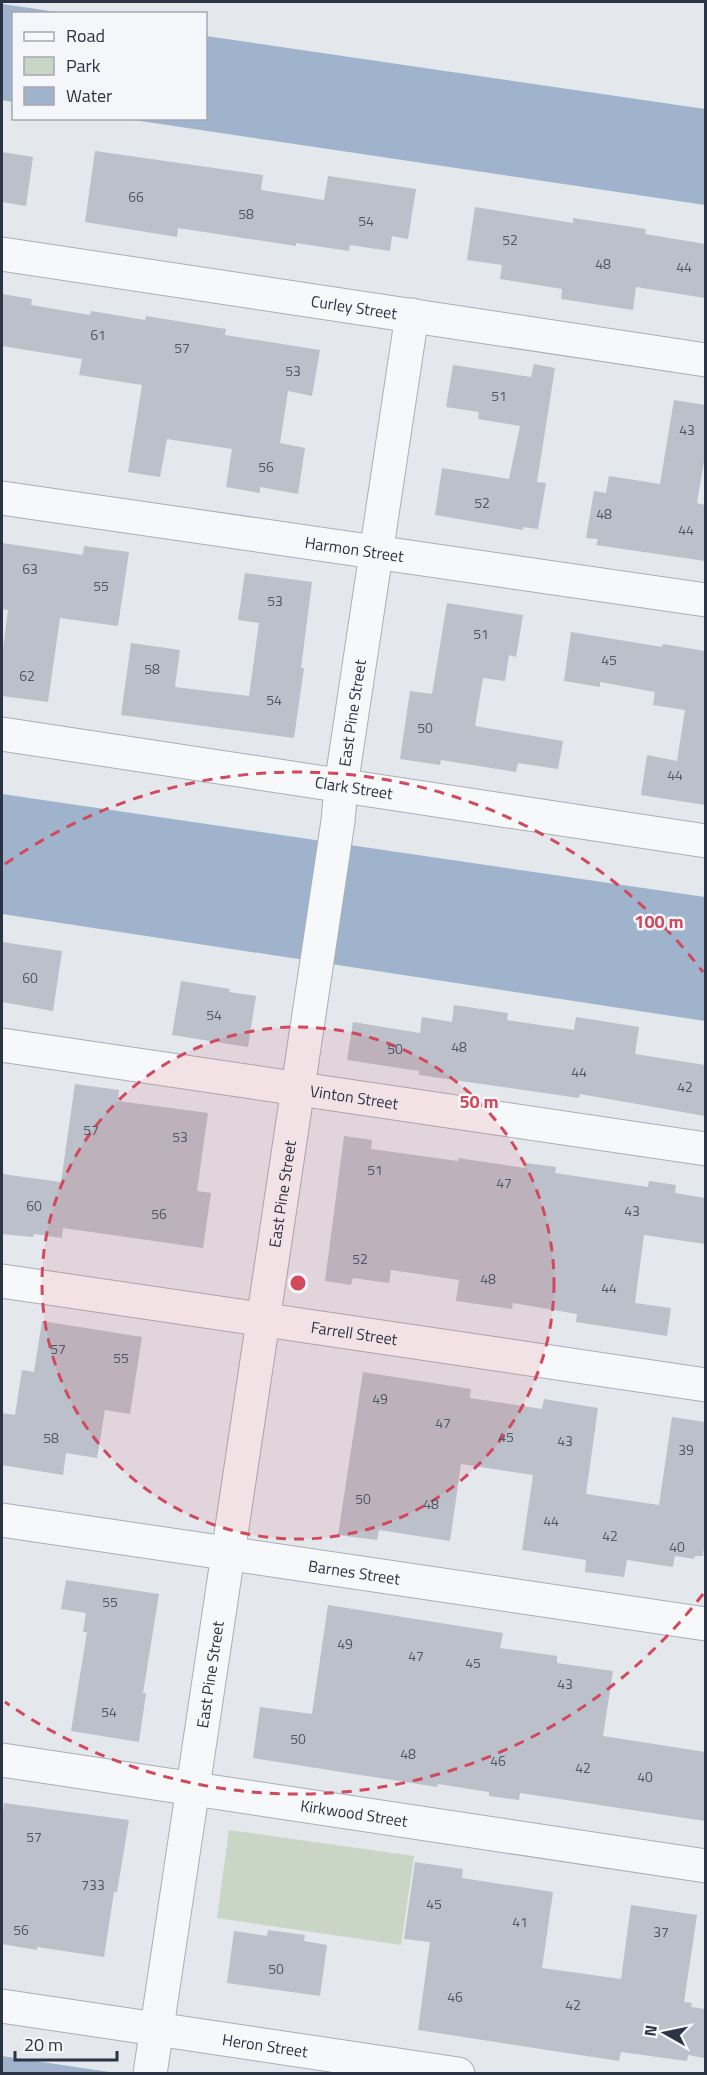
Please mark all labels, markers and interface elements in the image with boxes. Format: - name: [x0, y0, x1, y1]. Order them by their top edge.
- legend: [12, 12, 207, 120]
- text: Road: [66, 22, 105, 49]
- text: Park: [66, 52, 101, 79]
- text: Water: [66, 82, 112, 109]
- house number: 66: [128, 186, 144, 207]
- house number: 58: [238, 203, 254, 224]
- house number: 54: [358, 210, 374, 231]
- house number: 52: [502, 229, 518, 250]
- house number: 48: [595, 253, 611, 274]
- house number: 44: [676, 256, 692, 277]
- street label: Curley Street: [309, 289, 399, 325]
- house number: 61: [90, 324, 106, 345]
- house number: 57: [174, 337, 190, 358]
- house number: 53: [285, 360, 301, 381]
- house number: 51: [491, 385, 507, 406]
- house number: 43: [679, 419, 695, 440]
- house number: 56: [258, 456, 274, 477]
- house number: 52: [474, 492, 490, 513]
- house number: 48: [596, 503, 612, 524]
- house number: 44: [678, 519, 694, 540]
- street label: Harmon Street: [303, 530, 406, 568]
- house number: 63: [22, 558, 38, 579]
- house number: 55: [93, 575, 109, 596]
- house number: 53: [267, 590, 283, 611]
- house number: 51: [473, 623, 489, 644]
- house number: 45: [601, 649, 617, 670]
- street label: East Pine Street: [332, 657, 372, 768]
- house number: 58: [144, 658, 160, 679]
- house number: 62: [19, 665, 35, 686]
- house number: 54: [266, 689, 282, 710]
- house number: 50: [417, 717, 433, 738]
- house number: 44: [667, 764, 683, 785]
- street label: Clark Street: [313, 770, 395, 805]
- text: 100 m: [634, 908, 684, 935]
- house number: 60: [22, 967, 38, 988]
- house number: 54: [206, 1004, 222, 1025]
- house number: 48: [451, 1036, 467, 1057]
- house number: 50: [387, 1038, 403, 1059]
- house number: 44: [571, 1061, 587, 1082]
- house number: 42: [677, 1076, 693, 1097]
- street label: Vinton Street: [308, 1079, 400, 1115]
- text: 50 m: [459, 1088, 499, 1115]
- house number: 57: [83, 1119, 99, 1140]
- house number: 53: [172, 1126, 188, 1147]
- street label: East Pine Street: [262, 1138, 302, 1249]
- house number: 51: [367, 1159, 383, 1180]
- house number: 47: [496, 1172, 512, 1193]
- house number: 60: [26, 1195, 42, 1216]
- house number: 43: [624, 1200, 640, 1221]
- house number: 56: [151, 1203, 167, 1224]
- house number: 52: [352, 1248, 368, 1269]
- house number: 48: [480, 1268, 496, 1289]
- centre of rings: [288, 1273, 308, 1293]
- house number: 44: [601, 1277, 617, 1298]
- street label: Farrell Street: [309, 1315, 399, 1351]
- house number: 57: [50, 1338, 66, 1359]
- house number: 55: [113, 1347, 129, 1368]
- house number: 49: [372, 1388, 388, 1409]
- house number: 47: [435, 1412, 451, 1433]
- house number: 45: [498, 1426, 514, 1447]
- house number: 58: [43, 1427, 59, 1448]
- house number: 43: [557, 1430, 573, 1451]
- house number: 39: [678, 1439, 694, 1460]
- house number: 50: [355, 1488, 371, 1509]
- house number: 48: [423, 1493, 439, 1514]
- house number: 44: [543, 1510, 559, 1531]
- house number: 42: [602, 1525, 618, 1546]
- house number: 40: [669, 1536, 685, 1557]
- street label: Barnes Street: [307, 1553, 402, 1591]
- house number: 55: [102, 1591, 118, 1612]
- street label: East Pine Street: [190, 1619, 230, 1730]
- house number: 49: [337, 1633, 353, 1654]
- house number: 47: [408, 1645, 424, 1666]
- house number: 45: [465, 1652, 481, 1673]
- house number: 43: [557, 1673, 573, 1694]
- house number: 54: [101, 1701, 117, 1722]
- house number: 50: [290, 1728, 306, 1749]
- house number: 48: [400, 1743, 416, 1764]
- house number: 46: [490, 1750, 506, 1771]
- house number: 42: [575, 1757, 591, 1778]
- house number: 40: [637, 1766, 653, 1787]
- street label: Kirkwood Street: [299, 1793, 410, 1833]
- house number: 57: [26, 1826, 42, 1847]
- house number: 733: [81, 1874, 105, 1895]
- house number: 45: [426, 1893, 442, 1914]
- house number: 41: [512, 1911, 528, 1932]
- house number: 56: [13, 1919, 29, 1940]
- house number: 37: [653, 1921, 669, 1942]
- house number: 50: [268, 1958, 284, 1979]
- house number: 46: [447, 1986, 463, 2007]
- house number: 42: [565, 1994, 581, 2015]
- north arrow: [635, 2003, 695, 2063]
- text: N: [637, 2023, 663, 2038]
- scale bar: [15, 2024, 117, 2062]
- street label: Heron Street: [221, 2027, 310, 2064]
- text: 20 m: [24, 2031, 63, 2058]

